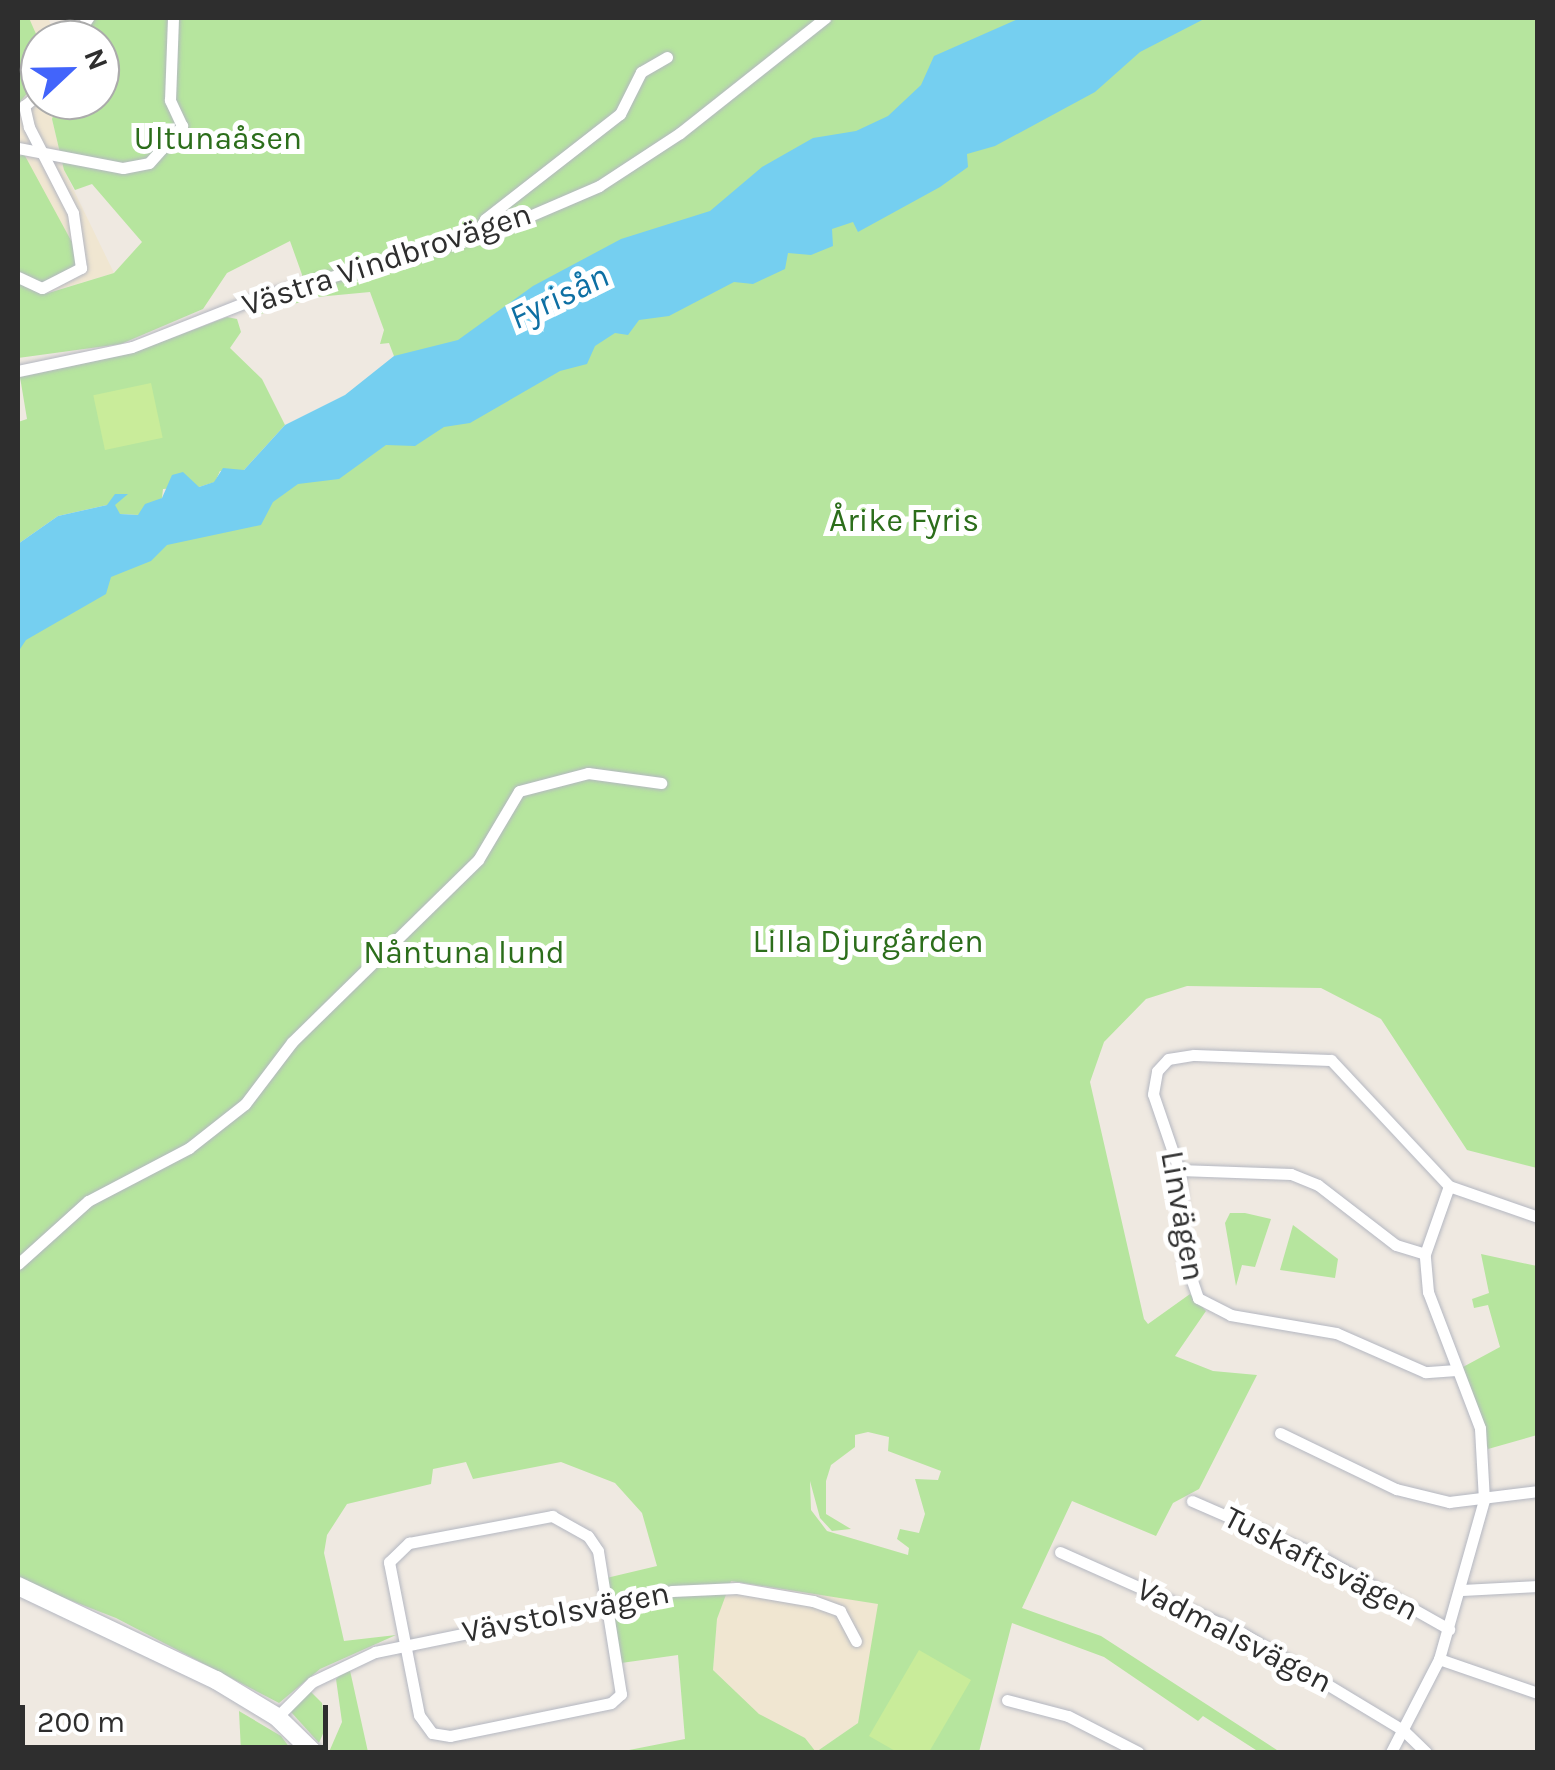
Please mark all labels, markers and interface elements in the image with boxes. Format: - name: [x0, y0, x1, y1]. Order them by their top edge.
- north arrow: [20, 20, 120, 120]
- text: N: [77, 44, 115, 75]
- park label: Ultunaåsen: [134, 120, 302, 158]
- street label: Västra Vindbrovägen: [238, 195, 536, 325]
- water label: Fyrisån: [502, 255, 616, 339]
- park label: Årike Fyris: [829, 502, 979, 540]
- park label: Lilla Djurgården: [752, 923, 984, 961]
- park label: Nåntuna lund: [363, 934, 565, 972]
- street label: Linvägen: [1152, 1148, 1212, 1284]
- street label: Tuskaftsvägen: [1217, 1499, 1425, 1629]
- street label: Vadmalsvägen: [1130, 1570, 1338, 1702]
- street label: Vävstolsvägen: [459, 1574, 673, 1652]
- scale bar: [25, 1685, 332, 1747]
- text: 200 m: [37, 1704, 125, 1740]

